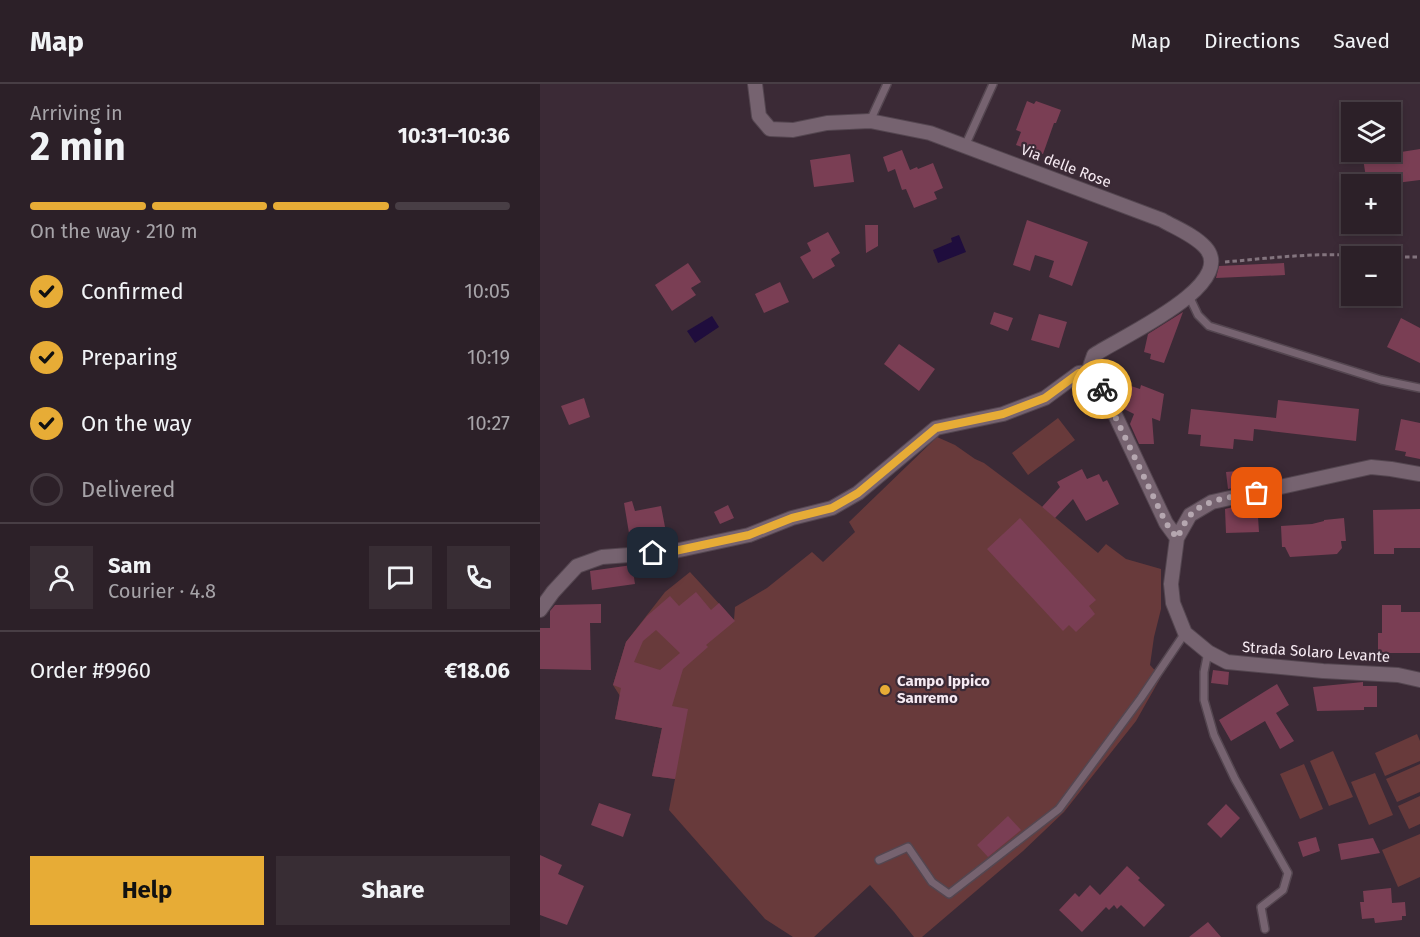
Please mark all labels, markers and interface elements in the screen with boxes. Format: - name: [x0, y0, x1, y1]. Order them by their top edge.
- text: Map: [30, 25, 84, 58]
- text: Map: [1131, 28, 1171, 54]
- text: Directions: [1204, 28, 1300, 54]
- text: Saved: [1333, 28, 1390, 54]
- text: Arriving in: [30, 101, 123, 125]
- map controls: [1341, 102, 1401, 306]
- button: layers: [1341, 102, 1401, 162]
- text: 10:31–10:36: [398, 122, 510, 149]
- text: 2 min: [30, 124, 126, 170]
- street label: Via delle Rose: [1018, 140, 1114, 192]
- button: +: [1341, 174, 1401, 234]
- text: On the way · 210 m: [30, 219, 198, 243]
- button: −: [1341, 246, 1401, 306]
- icon: check: [30, 275, 63, 308]
- text: Confirmed: [81, 278, 184, 305]
- text: 10:05: [464, 279, 510, 303]
- icon: check: [30, 341, 63, 374]
- text: Preparing: [81, 344, 177, 371]
- text: 10:19: [467, 345, 510, 369]
- courier: [1072, 359, 1132, 419]
- icon: bike: [1086, 373, 1119, 406]
- icon: check: [30, 407, 63, 440]
- text: On the way: [81, 410, 192, 437]
- text: 10:27: [467, 411, 510, 435]
- pin: [1231, 467, 1282, 518]
- text: Delivered: [81, 476, 176, 503]
- icon: bag: [1240, 476, 1273, 509]
- pin: [627, 527, 678, 578]
- icon: home: [636, 536, 669, 569]
- button: person: [30, 546, 93, 609]
- button: chat: [369, 546, 432, 609]
- button: phone: [447, 546, 510, 609]
- text: Sam: [108, 552, 151, 579]
- text: Courier · 4.8: [108, 579, 216, 603]
- street label: Strada Solaro Levante: [1241, 638, 1391, 666]
- text: Order #9960: [30, 657, 151, 684]
- text: €18.06: [444, 657, 510, 684]
- place label: Campo Ippico Sanremo: [897, 672, 990, 707]
- marker: Campo Ippico Sanremo: [878, 683, 892, 697]
- button: Help: [30, 856, 264, 925]
- button: Share: [276, 856, 510, 925]

